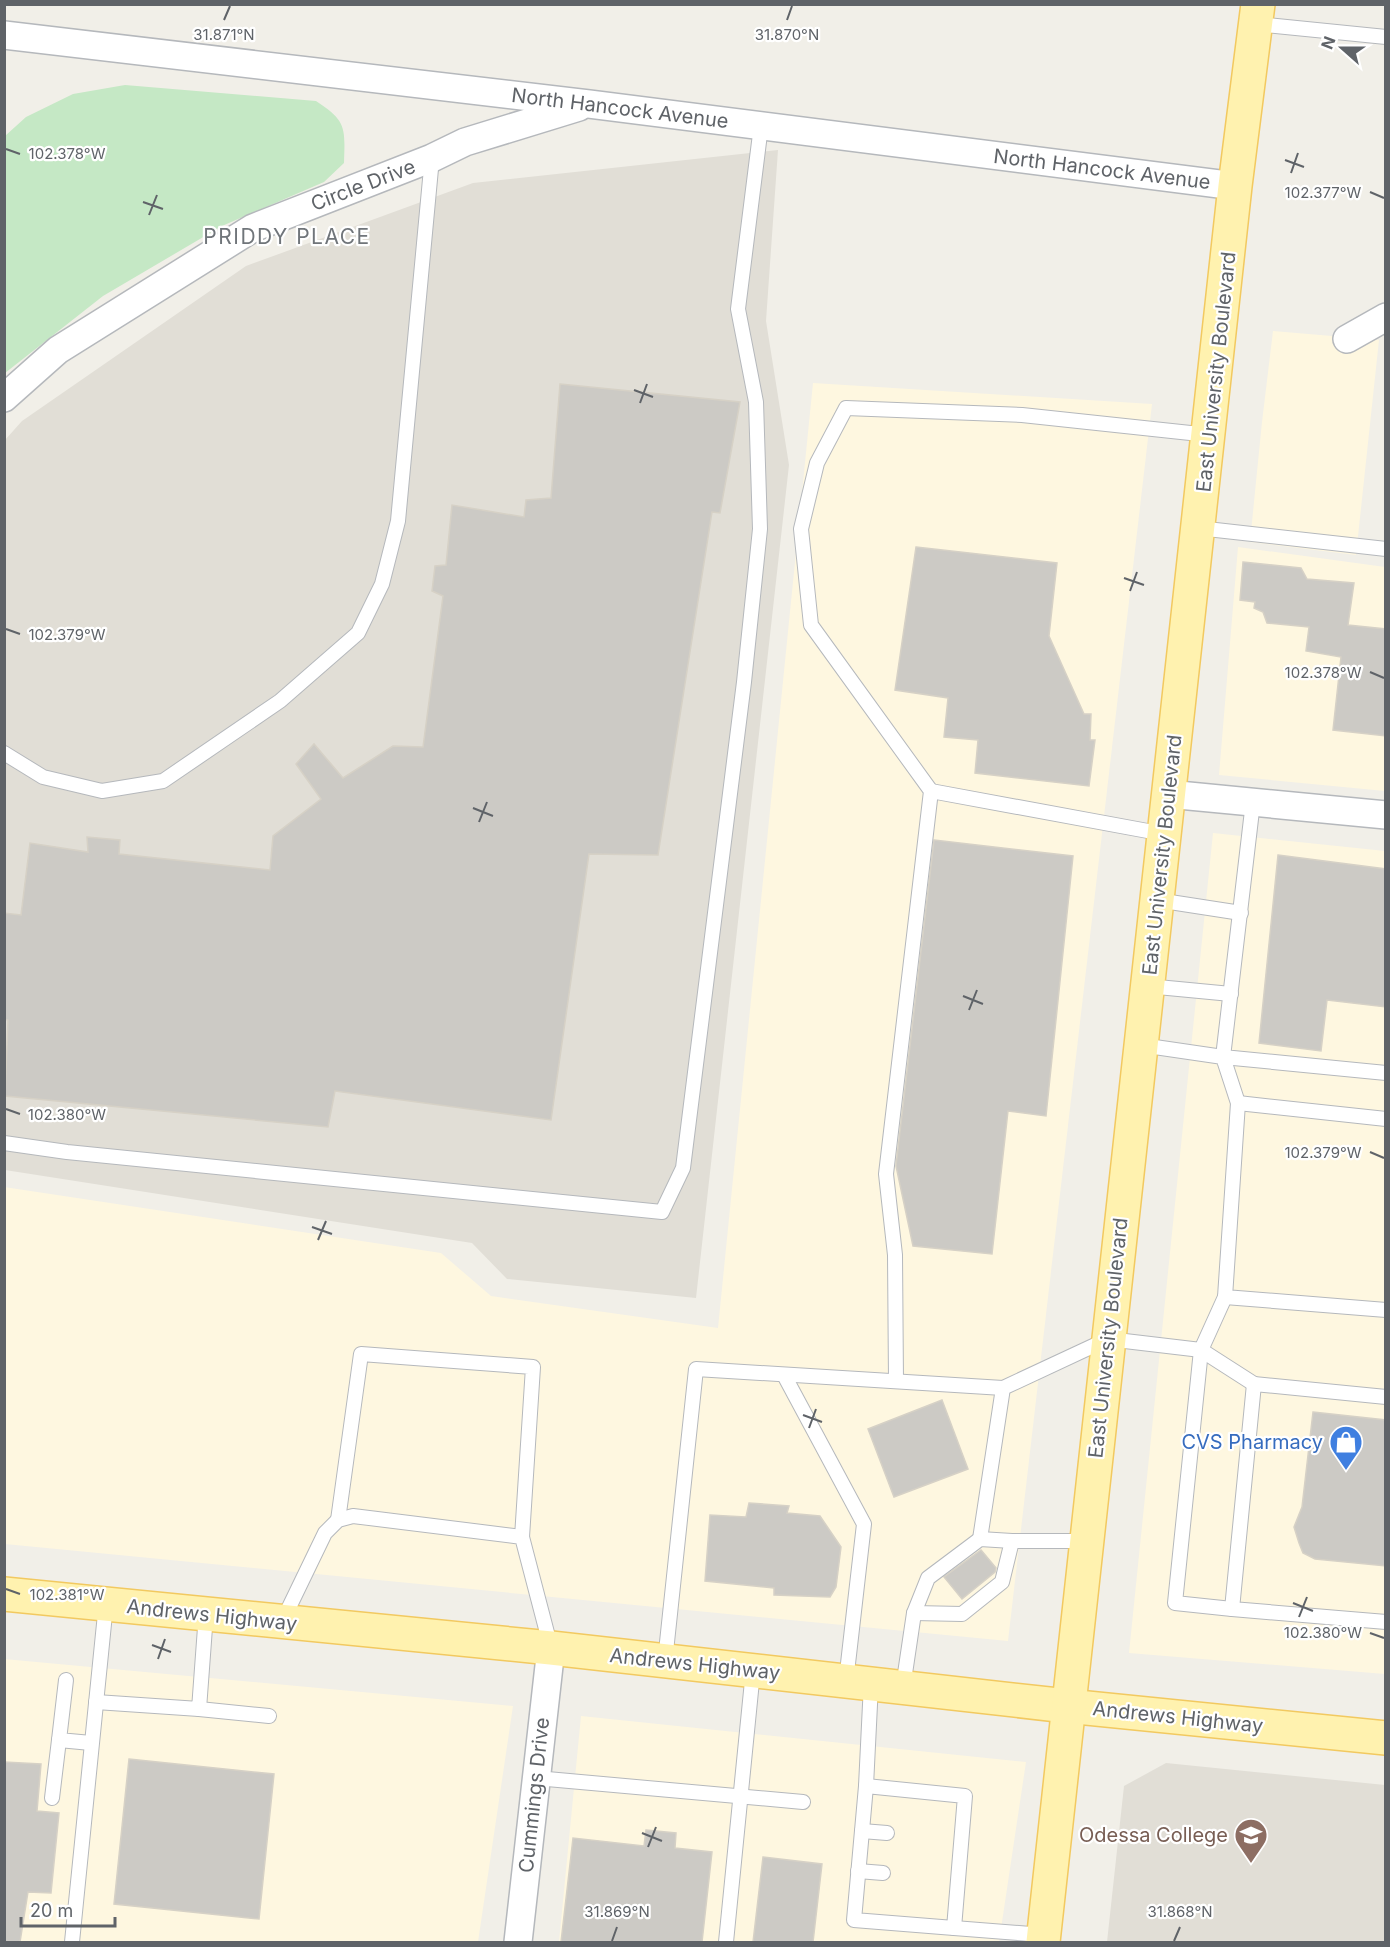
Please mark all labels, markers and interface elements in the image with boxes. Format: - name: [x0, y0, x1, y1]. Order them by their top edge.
- north arrow: [1312, 18, 1372, 78]
- text: 31.871°N: [193, 25, 255, 44]
- text: 31.870°N: [755, 25, 819, 44]
- text: N: [1316, 33, 1340, 52]
- street label: North Hancock Avenue: [510, 83, 730, 133]
- text: 102.378°W: [29, 144, 106, 163]
- street label: North Hancock Avenue: [992, 144, 1212, 194]
- street label: Circle Drive: [307, 154, 419, 216]
- text: 102.377°W: [1285, 183, 1362, 202]
- district label: PRIDDY PLACE: [203, 224, 371, 249]
- street label: East University Boulevard: [1191, 251, 1241, 493]
- text: 102.379°W: [28, 625, 106, 644]
- text: 102.378°W: [1285, 663, 1362, 682]
- street label: East University Boulevard: [1137, 734, 1187, 976]
- text: 102.380°W: [28, 1105, 106, 1124]
- text: 102.379°W: [1284, 1143, 1362, 1162]
- street label: East University Boulevard: [1083, 1217, 1133, 1459]
- shop icon: CVS Pharmacy: [1328, 1424, 1364, 1471]
- place label: CVS Pharmacy: [1181, 1430, 1323, 1454]
- text: 102.381°W: [30, 1585, 105, 1604]
- street label: Andrews Highway: [126, 1594, 298, 1636]
- text: 102.380°W: [1284, 1623, 1362, 1642]
- street label: Andrews Highway: [609, 1643, 781, 1685]
- street label: Andrews Highway: [1092, 1696, 1264, 1738]
- street label: Cummings Drive: [514, 1716, 554, 1874]
- school or university icon: Odessa College: [1233, 1817, 1269, 1864]
- place label: Odessa College: [1079, 1823, 1228, 1847]
- scale bar: [21, 1890, 116, 1928]
- text: 20 m: [30, 1900, 73, 1921]
- text: 31.869°N: [584, 1902, 650, 1921]
- text: 31.868°N: [1147, 1902, 1213, 1921]

